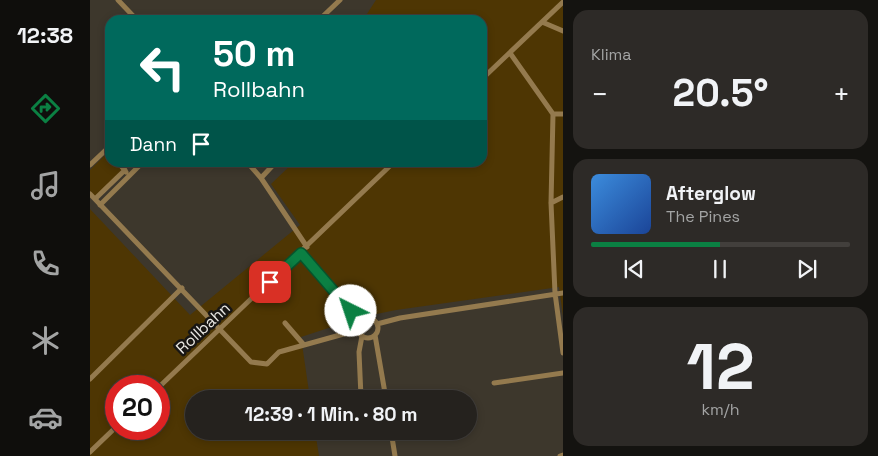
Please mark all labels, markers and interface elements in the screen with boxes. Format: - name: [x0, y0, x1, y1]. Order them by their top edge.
- text: 12:38: [17, 21, 73, 49]
- text: 50 m: [213, 32, 295, 76]
- icon: left: [130, 35, 195, 100]
- text: Klima: [591, 44, 632, 65]
- text: 20.5°: [673, 69, 768, 117]
- text: Rollbahn: [213, 75, 305, 103]
- text: −: [591, 76, 608, 112]
- text: +: [833, 76, 850, 112]
- icon: directions: [28, 91, 63, 126]
- icon: arrive: [187, 130, 215, 158]
- text: Dann: [130, 132, 177, 157]
- icon: music: [28, 168, 63, 203]
- text: Afterglow: [666, 181, 756, 206]
- text: The Pines: [666, 206, 740, 227]
- icon: phone: [28, 246, 63, 281]
- icon: previous: [620, 255, 648, 283]
- icon: pause: [706, 255, 734, 283]
- icon: next: [793, 255, 821, 283]
- pin: [249, 261, 291, 303]
- icon: arrive: [256, 268, 284, 296]
- position arrow: [324, 284, 376, 336]
- street label: Rollbahn: [171, 297, 235, 359]
- icon: climate: [28, 323, 63, 358]
- text: 12: [687, 325, 755, 408]
- speed limit sign: 20: [105, 375, 170, 440]
- text: km/h: [701, 399, 740, 420]
- icon: car: [28, 400, 63, 435]
- text: 12:39 · 1 Min. · 80 m: [244, 402, 418, 427]

